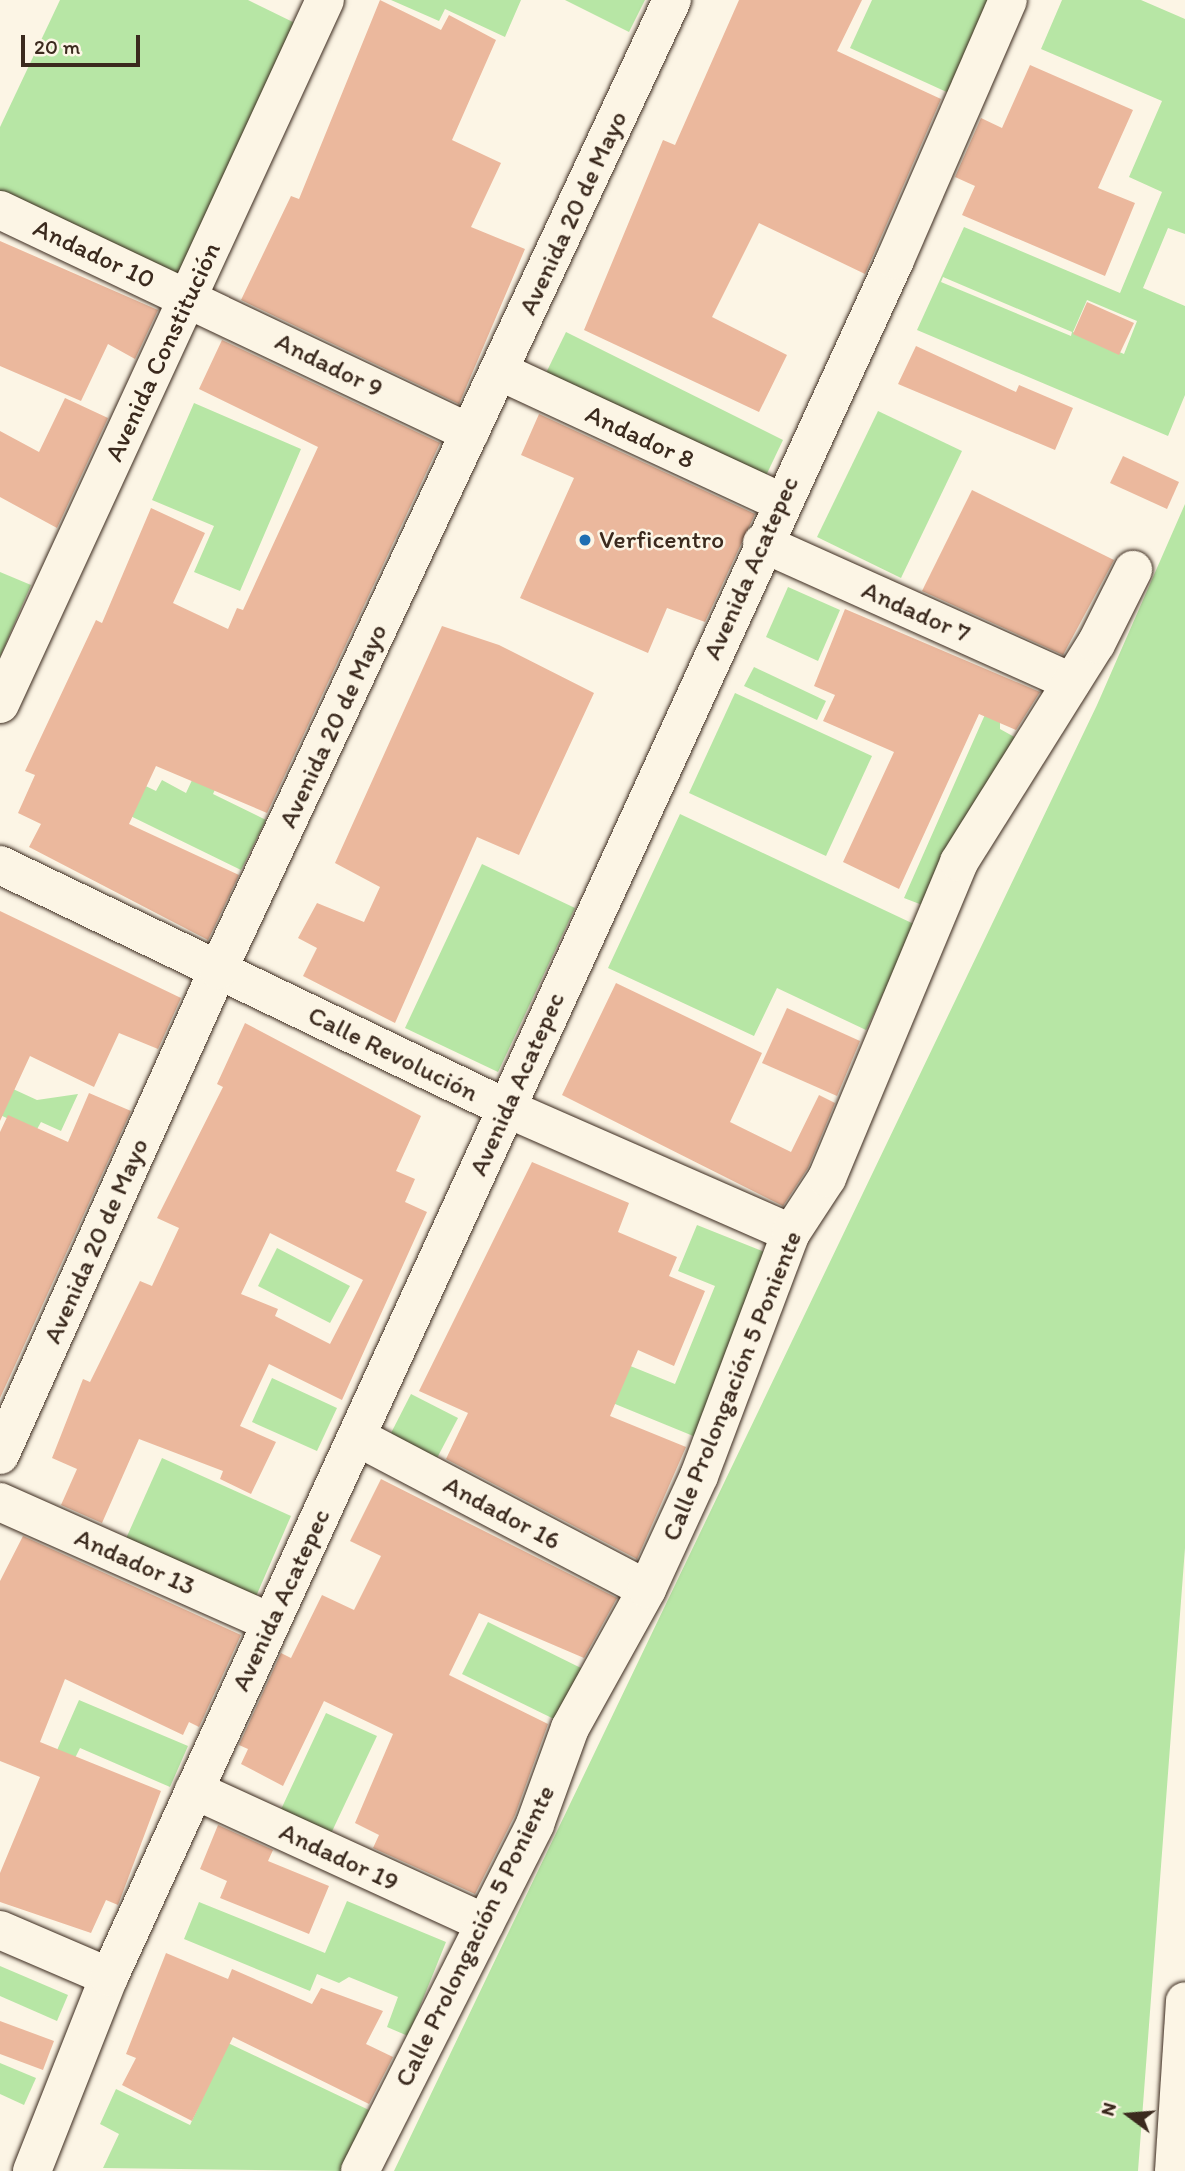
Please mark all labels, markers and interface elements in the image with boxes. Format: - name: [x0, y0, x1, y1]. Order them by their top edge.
- scale bar: [24, 21, 144, 65]
- text: 20 m: [34, 34, 80, 59]
- street label: Avenida 20 de Mayo: [512, 106, 634, 320]
- street label: Andador 10: [28, 212, 160, 296]
- street label: Avenida Constitución: [99, 237, 227, 467]
- street label: Andador 9: [270, 326, 388, 404]
- street label: Andador 8: [581, 398, 699, 476]
- street label: Avenida Acatepec: [697, 471, 805, 665]
- place label: Verficentro: [599, 524, 724, 556]
- marker: Verficentro: [577, 532, 593, 548]
- street label: Andador 7: [857, 574, 975, 650]
- street label: Avenida 20 de Mayo: [272, 619, 394, 833]
- street label: Avenida Acatepec: [463, 987, 571, 1181]
- street label: Calle Revolución: [303, 999, 483, 1109]
- street label: Avenida 20 de Mayo: [37, 1133, 155, 1349]
- street label: Calle Prolongación 5 Poniente: [655, 1226, 809, 1546]
- street label: Andador 16: [438, 1469, 566, 1557]
- street label: Avenida Acatepec: [225, 1504, 337, 1696]
- street label: Andador 13: [70, 1522, 200, 1602]
- street label: Calle Prolongación 5 Poniente: [388, 1780, 562, 2092]
- street label: Andador 19: [274, 1816, 404, 1898]
- north arrow: [1094, 2080, 1164, 2150]
- text: N: [1096, 2100, 1121, 2118]

